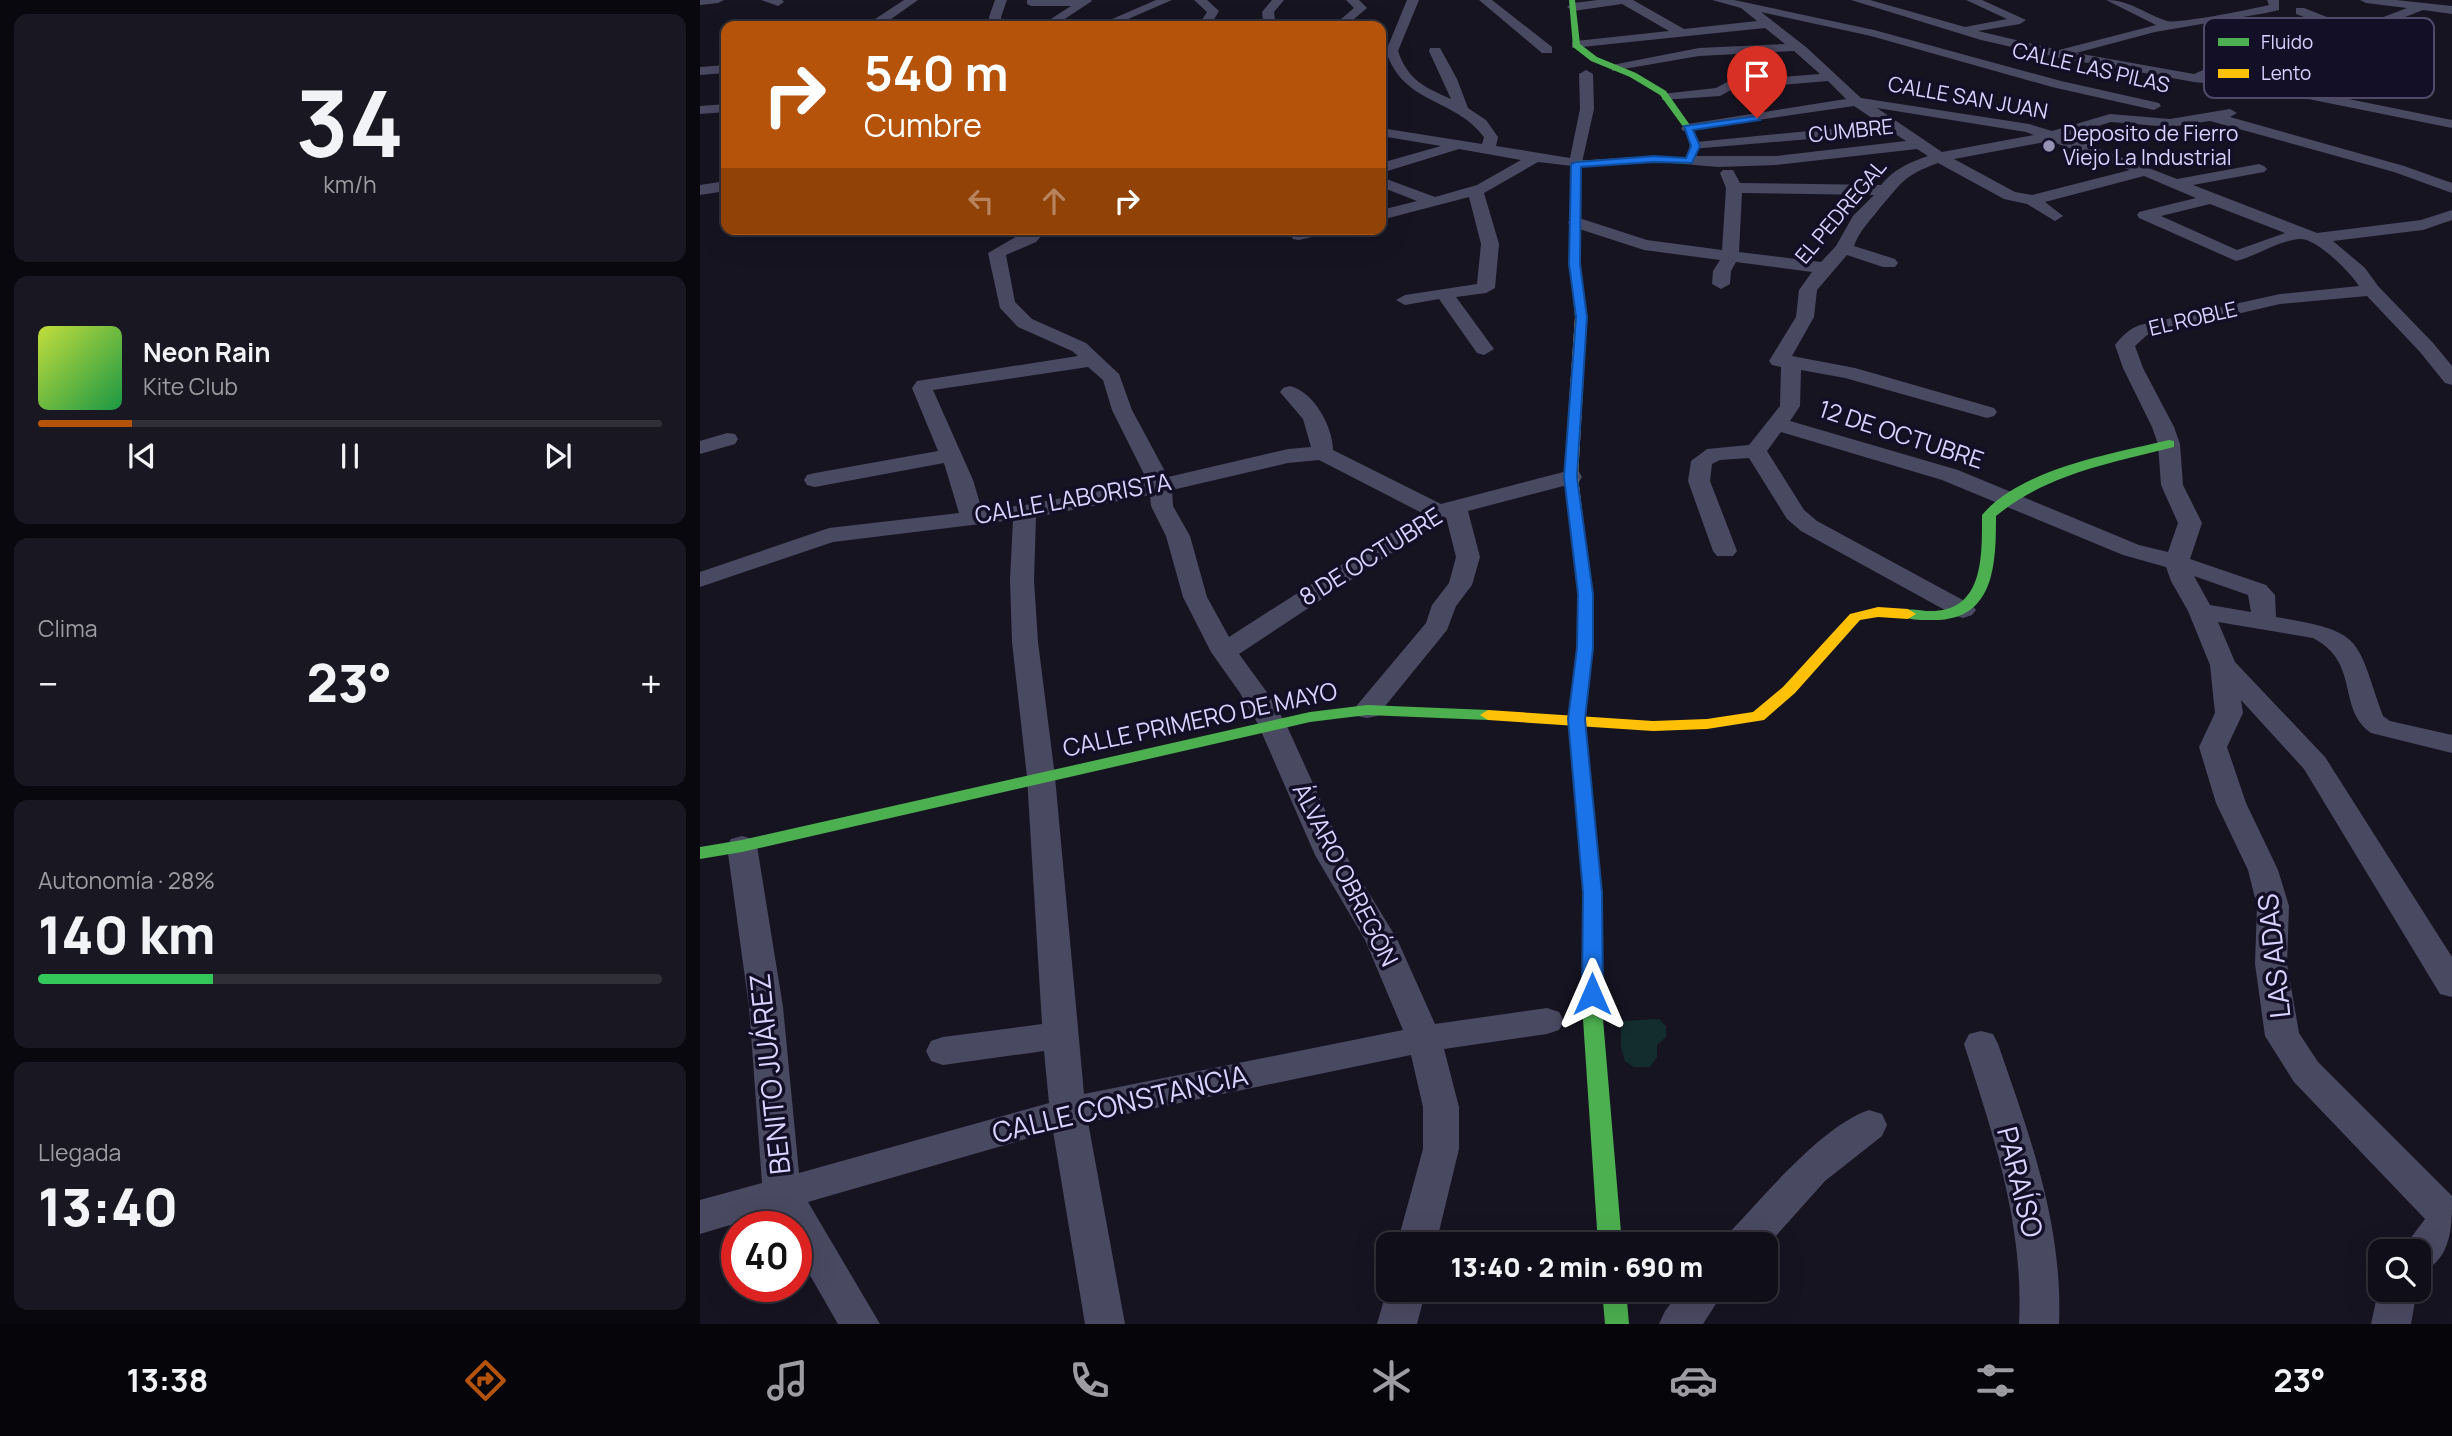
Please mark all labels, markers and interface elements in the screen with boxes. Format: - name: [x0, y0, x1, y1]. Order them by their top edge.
- legend: [2204, 18, 2434, 98]
- text: Fluido: [2261, 29, 2313, 55]
- street label: CALLE LAS PILAS: [2010, 35, 2173, 99]
- text: 540 m: [864, 39, 1009, 106]
- pin: [1727, 46, 1787, 118]
- icon: right: [749, 49, 840, 140]
- icon: arrive: [1738, 57, 1776, 95]
- text: 34: [296, 60, 404, 184]
- text: Lento: [2261, 60, 2311, 86]
- street label: CALLE SAN JUAN: [1886, 69, 2050, 125]
- text: Cumbre: [864, 103, 982, 147]
- street label: CUMBRE: [1807, 112, 1895, 148]
- place label: Deposito de Fierro Viejo La Industrial: [2063, 119, 2238, 171]
- marker: Deposito de Fierro Viejo La Industrial: [2041, 138, 2057, 154]
- street label: EL PEDREGAL: [1789, 153, 1892, 269]
- text: km/h: [323, 168, 377, 200]
- icon: left: [962, 182, 1000, 220]
- icon: ahead: [1035, 182, 1073, 220]
- icon: right: [1108, 182, 1146, 220]
- street label: EL ROBLE: [2146, 294, 2240, 342]
- text: Neon Rain: [143, 334, 271, 370]
- text: Kite Club: [143, 370, 238, 402]
- street label: 12 DE OCTUBRE: [1815, 391, 1988, 476]
- icon: previous: [123, 437, 161, 475]
- icon: pause: [331, 437, 369, 475]
- icon: next: [539, 437, 577, 475]
- street label: CALLE LABORISTA: [972, 464, 1174, 531]
- street label: 8 DE OCTUBRE: [1293, 499, 1448, 613]
- text: Clima: [38, 612, 97, 644]
- text: 23°: [307, 647, 392, 718]
- text: −: [38, 657, 59, 709]
- text: +: [640, 657, 662, 709]
- street label: CALLE PRIMERO DE MAYO: [1060, 673, 1340, 764]
- street label: ÁLVARO OBREGÓN: [1286, 777, 1407, 972]
- text: Autonomía · 28%: [38, 864, 215, 896]
- street label: LAS ADAS: [2248, 892, 2298, 1020]
- text: 140 km: [38, 899, 215, 970]
- position arrow: [1555, 957, 1629, 1031]
- street label: BENITO JUÁREZ: [740, 972, 798, 1176]
- street label: CALLE CONSTANCIA: [988, 1055, 1252, 1151]
- street label: PARAÍSO: [1989, 1122, 2053, 1241]
- text: Llegada: [38, 1136, 121, 1168]
- text: 13:40: [38, 1171, 178, 1242]
- speed limit sign: 40: [721, 1211, 812, 1302]
- map controls: [2368, 1239, 2431, 1302]
- button: search: [2368, 1239, 2431, 1302]
- text: 13:40 · 2 min · 690 m: [1451, 1249, 1703, 1285]
- icon: directions: [461, 1356, 510, 1405]
- icon: music: [763, 1356, 812, 1405]
- icon: phone: [1065, 1356, 1114, 1405]
- icon: climate: [1367, 1356, 1416, 1405]
- icon: car: [1669, 1356, 1718, 1405]
- icon: filters: [1971, 1356, 2020, 1405]
- text: 13:38: [127, 1358, 208, 1402]
- text: 23°: [2273, 1358, 2325, 1402]

